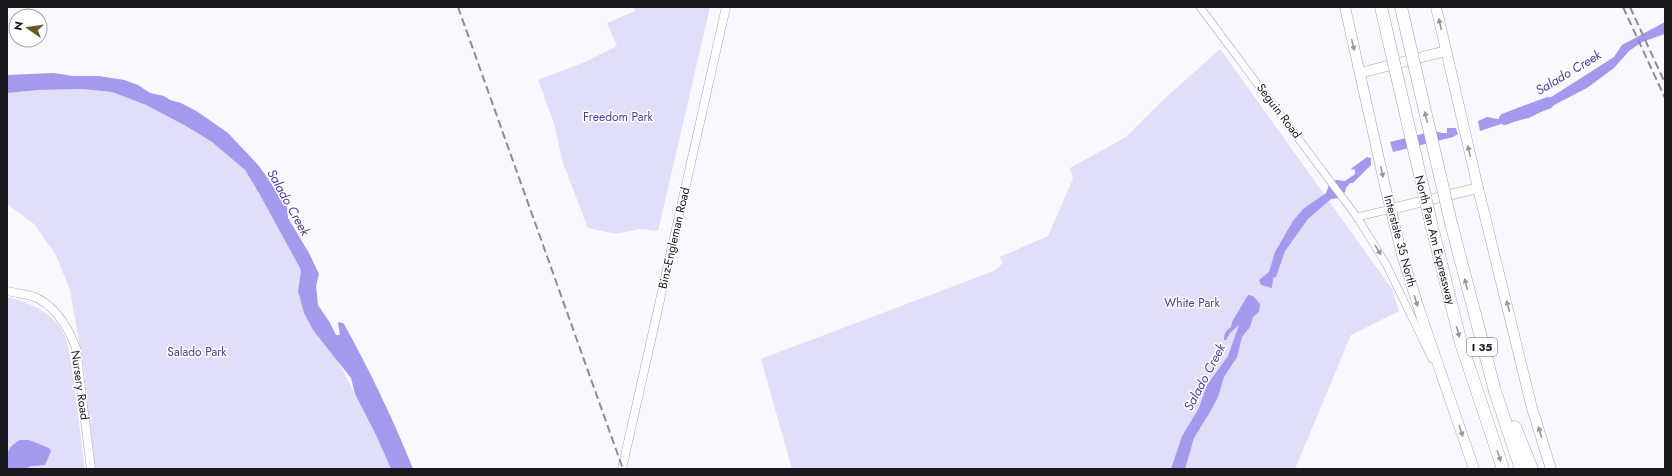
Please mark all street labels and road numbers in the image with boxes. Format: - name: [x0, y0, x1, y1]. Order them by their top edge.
- street label: Seguin Road: [1252, 80, 1306, 142]
- street label: North Pan Am Expressway: [1410, 173, 1460, 307]
- street label: Binz-Engleman Road: [654, 185, 694, 291]
- street label: Interstate 35 North: [1379, 193, 1421, 289]
- road number: I 35: [1467, 338, 1497, 356]
- street label: Nursery Road: [66, 349, 94, 421]

